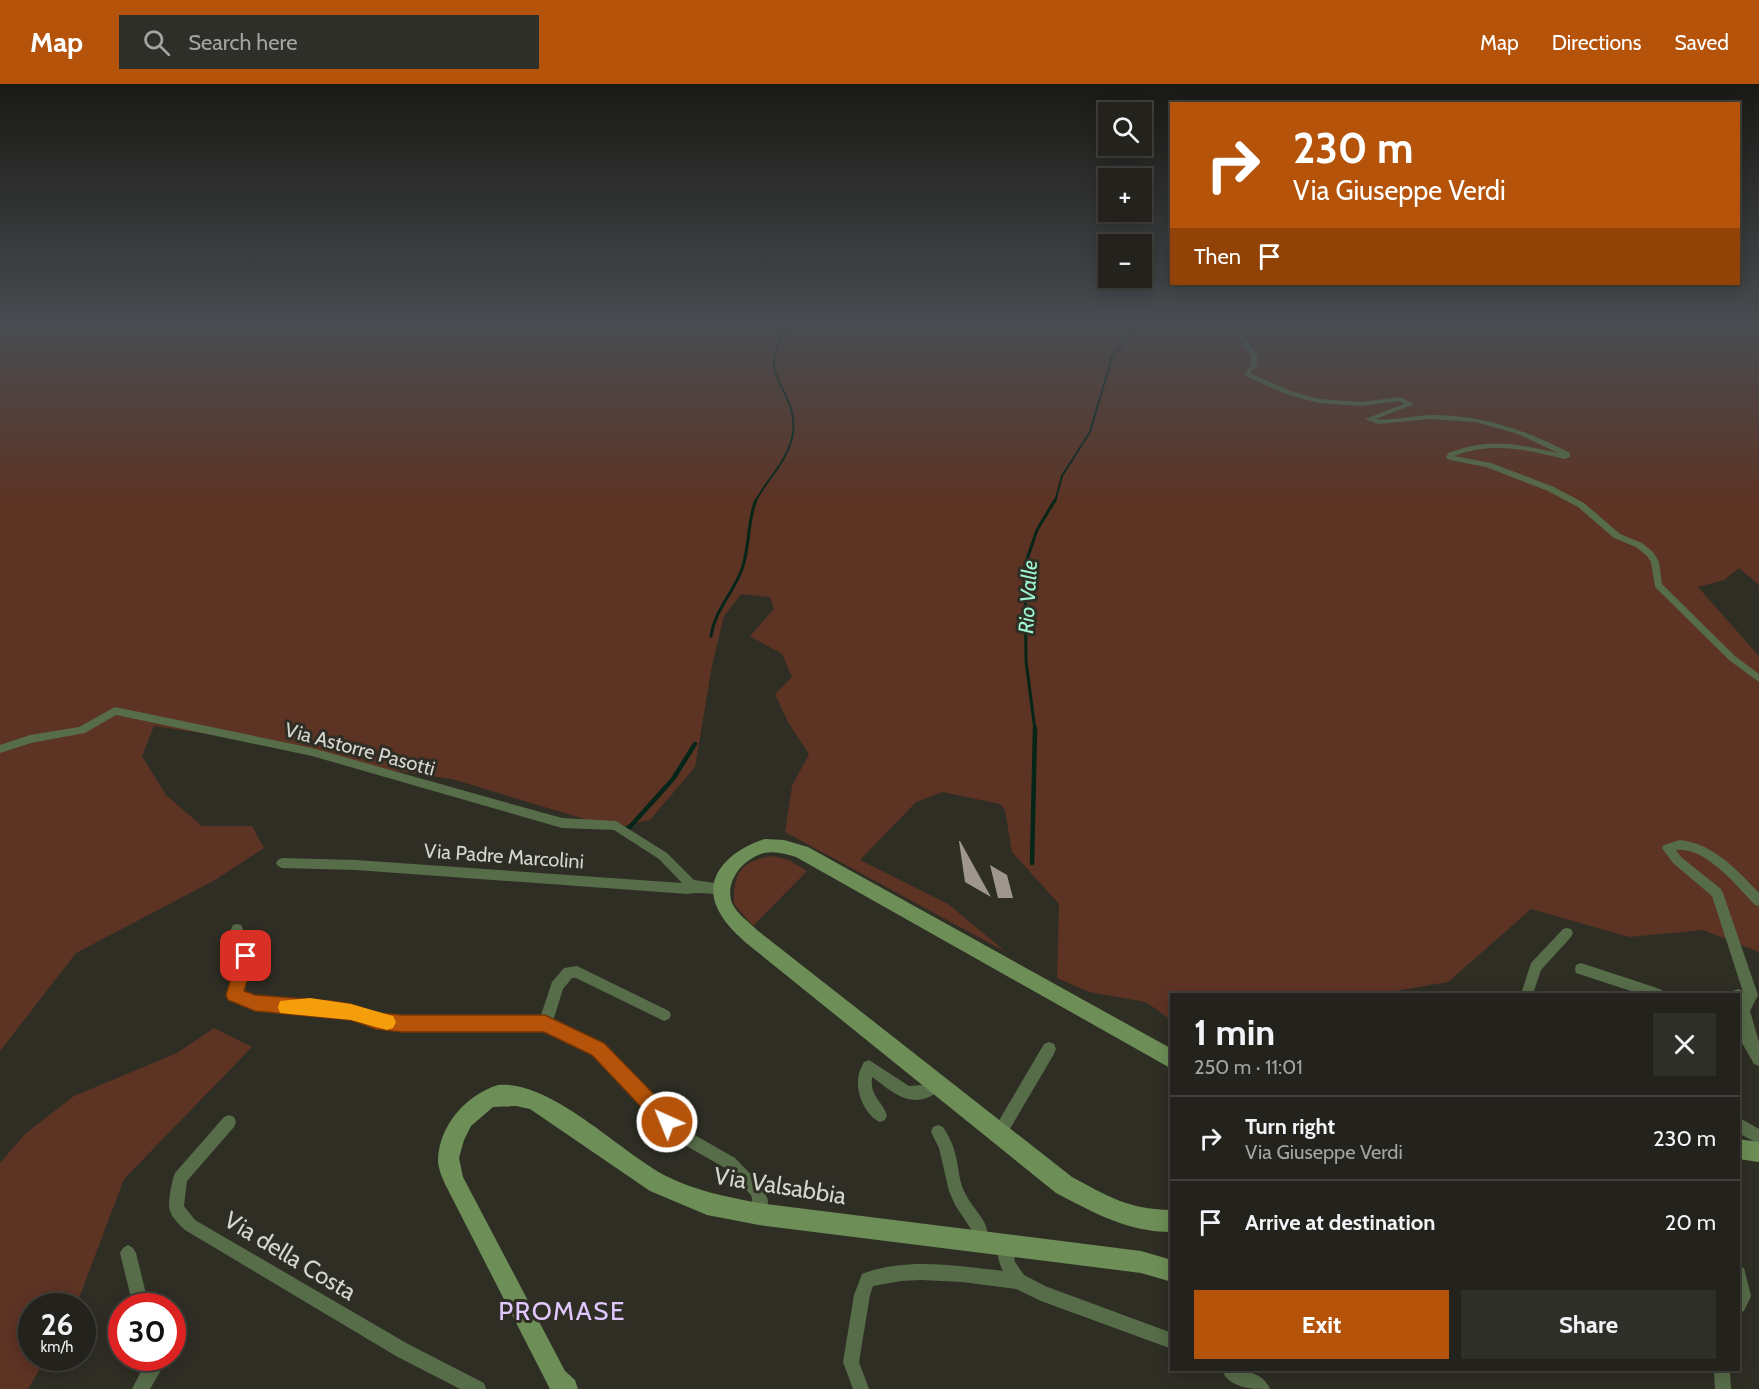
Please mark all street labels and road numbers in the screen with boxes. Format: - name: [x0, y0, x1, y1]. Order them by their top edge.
- street label: Via Astorre Pasotti: [282, 717, 438, 781]
- street label: Via Padre Marcolini: [423, 838, 585, 874]
- street label: Via Valsabbia: [712, 1161, 849, 1210]
- street label: Via della Costa: [219, 1205, 362, 1307]

